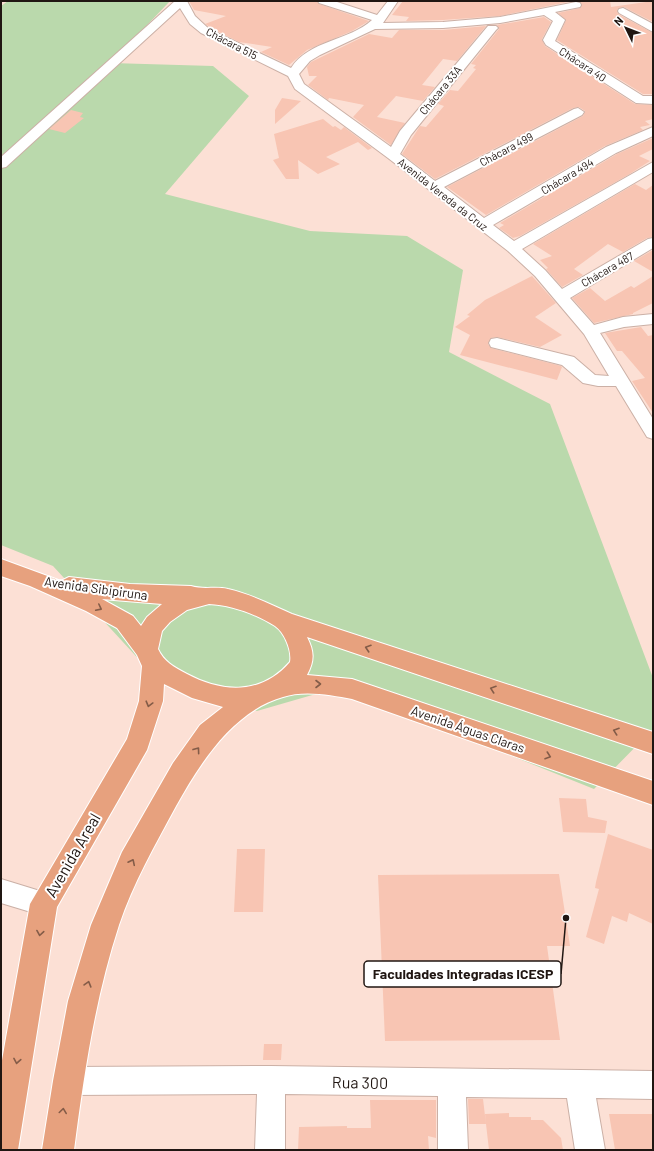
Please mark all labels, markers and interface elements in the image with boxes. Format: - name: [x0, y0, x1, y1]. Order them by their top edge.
- north arrow: [606, 8, 646, 48]
- text: N: [611, 14, 626, 28]
- street label: Chácara 515: [204, 24, 260, 62]
- street label: Chácara 40: [557, 44, 609, 84]
- street label: Chácara 33A: [416, 63, 464, 117]
- street label: Chácara 499: [477, 129, 535, 169]
- street label: Avenida Vereda da Cruz: [395, 155, 491, 233]
- street label: Chácara 494: [538, 155, 596, 197]
- street label: Chácara 487: [579, 249, 635, 289]
- street label: Avenida Sibipiruna: [43, 573, 149, 603]
- one-way arrow: [95, 603, 102, 611]
- one-way arrow: [364, 644, 371, 652]
- one-way arrow: [315, 680, 321, 688]
- one-way arrow: [489, 686, 496, 694]
- one-way arrow: [146, 701, 154, 707]
- street label: Avenida Águas Claras: [409, 702, 527, 756]
- one-way arrow: [613, 727, 620, 736]
- one-way arrow: [192, 747, 199, 754]
- one-way arrow: [544, 752, 551, 760]
- street label: Avenida Areal: [40, 810, 104, 900]
- one-way arrow: [127, 859, 135, 866]
- one-way arrow: [36, 930, 44, 936]
- callout: Faculdades Integradas ICESP: [364, 961, 561, 987]
- text: Faculdades Integradas ICESP: [373, 965, 553, 982]
- one-way arrow: [83, 981, 92, 988]
- one-way arrow: [14, 1058, 22, 1064]
- street label: Rua 300: [332, 1072, 388, 1092]
- one-way arrow: [58, 1108, 67, 1114]

